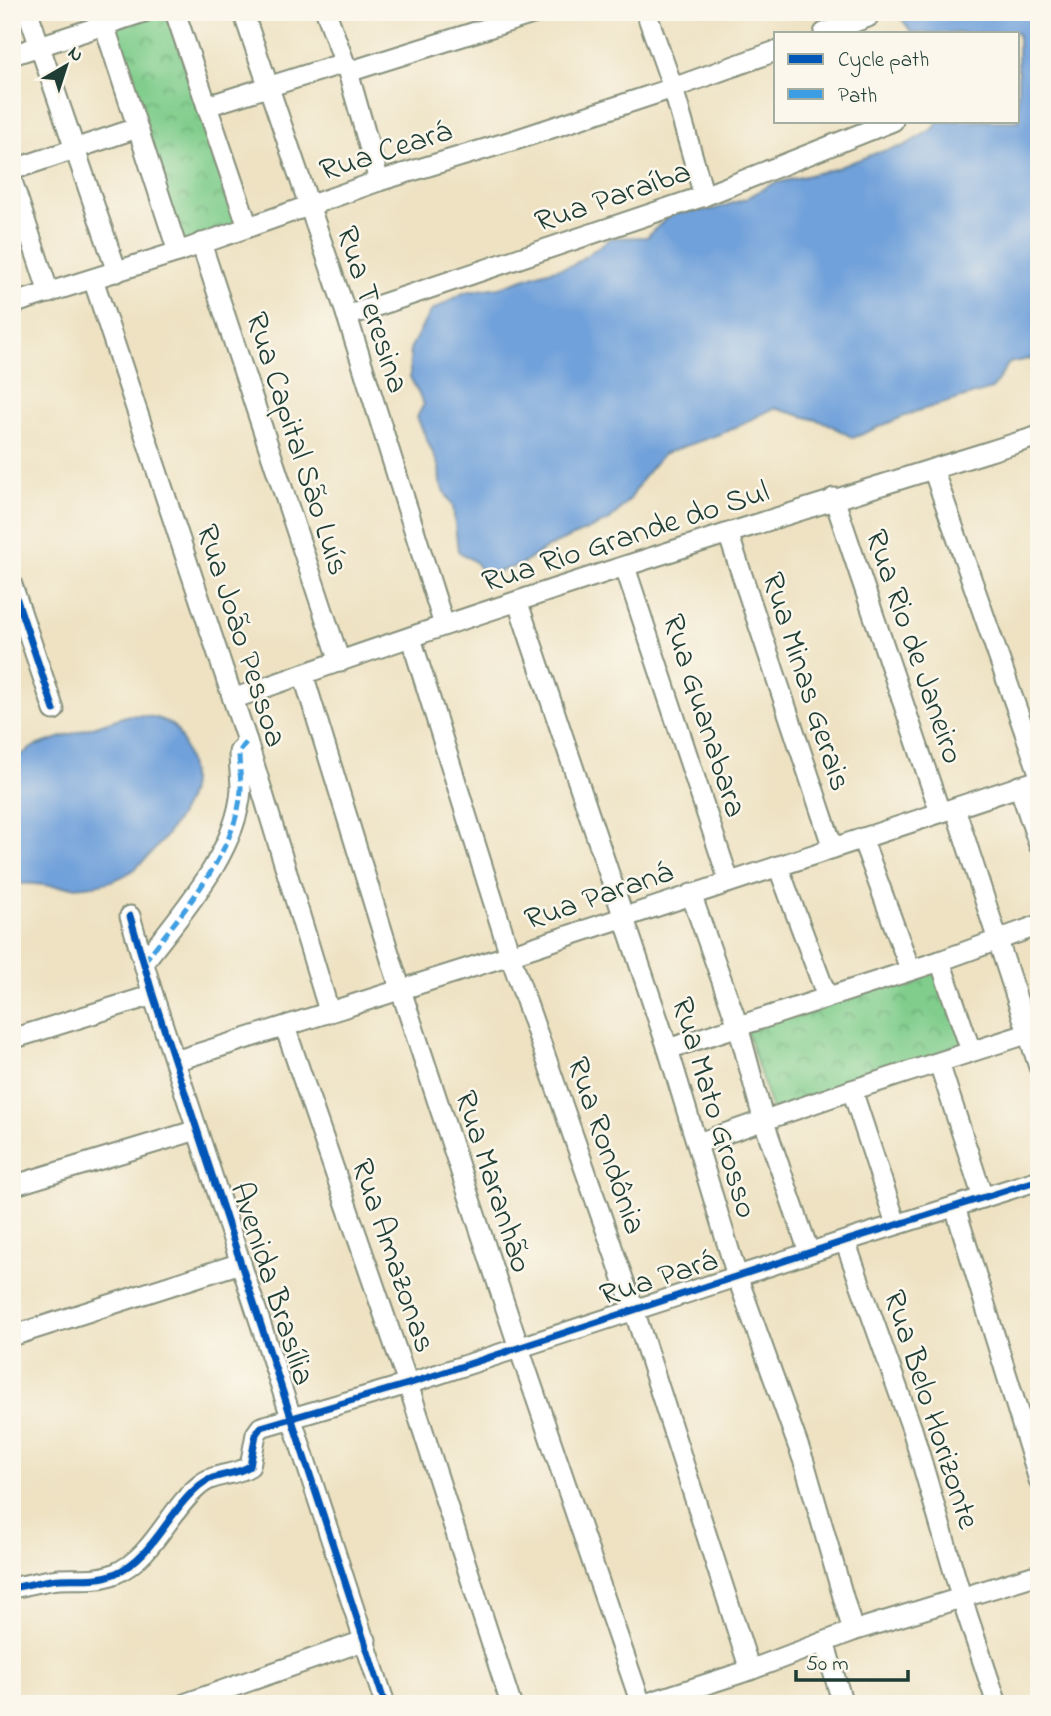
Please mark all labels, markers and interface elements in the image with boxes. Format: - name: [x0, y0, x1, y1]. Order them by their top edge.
- north arrow: [32, 32, 102, 102]
- legend: [774, 32, 1020, 122]
- text: N: [62, 40, 89, 69]
- text: Cycle path: [838, 46, 929, 78]
- text: Path: [838, 82, 877, 112]
- street label: Rua Ceará: [314, 109, 458, 196]
- street label: Rua Paraíba: [529, 150, 697, 247]
- street label: Rua Teresina: [322, 220, 420, 400]
- street label: Rua Capital São Luís: [231, 306, 360, 582]
- street label: Rua Rio Grande do Sul: [476, 470, 776, 607]
- street label: Rua João Pessoa: [182, 519, 298, 754]
- street label: Rua Rio de Janeiro: [851, 524, 975, 771]
- street label: Rua Minas Gerais: [747, 567, 862, 797]
- street label: Rua Guanabara: [648, 608, 758, 824]
- street label: Rua Paraná: [519, 850, 680, 945]
- street label: Rua Mato Grosso: [657, 992, 769, 1224]
- street label: Rua Rondônia: [552, 1051, 657, 1241]
- street label: Rua Maranhão: [440, 1085, 543, 1279]
- street label: Rua Amazonas: [337, 1153, 447, 1359]
- street label: Avenida Brasília: [216, 1176, 326, 1392]
- street label: Rua Pará: [594, 1238, 724, 1320]
- street label: Rua Belo Horizonte: [869, 1284, 991, 1536]
- scale bar: [796, 1639, 908, 1683]
- text: 50 m: [806, 1650, 849, 1680]

